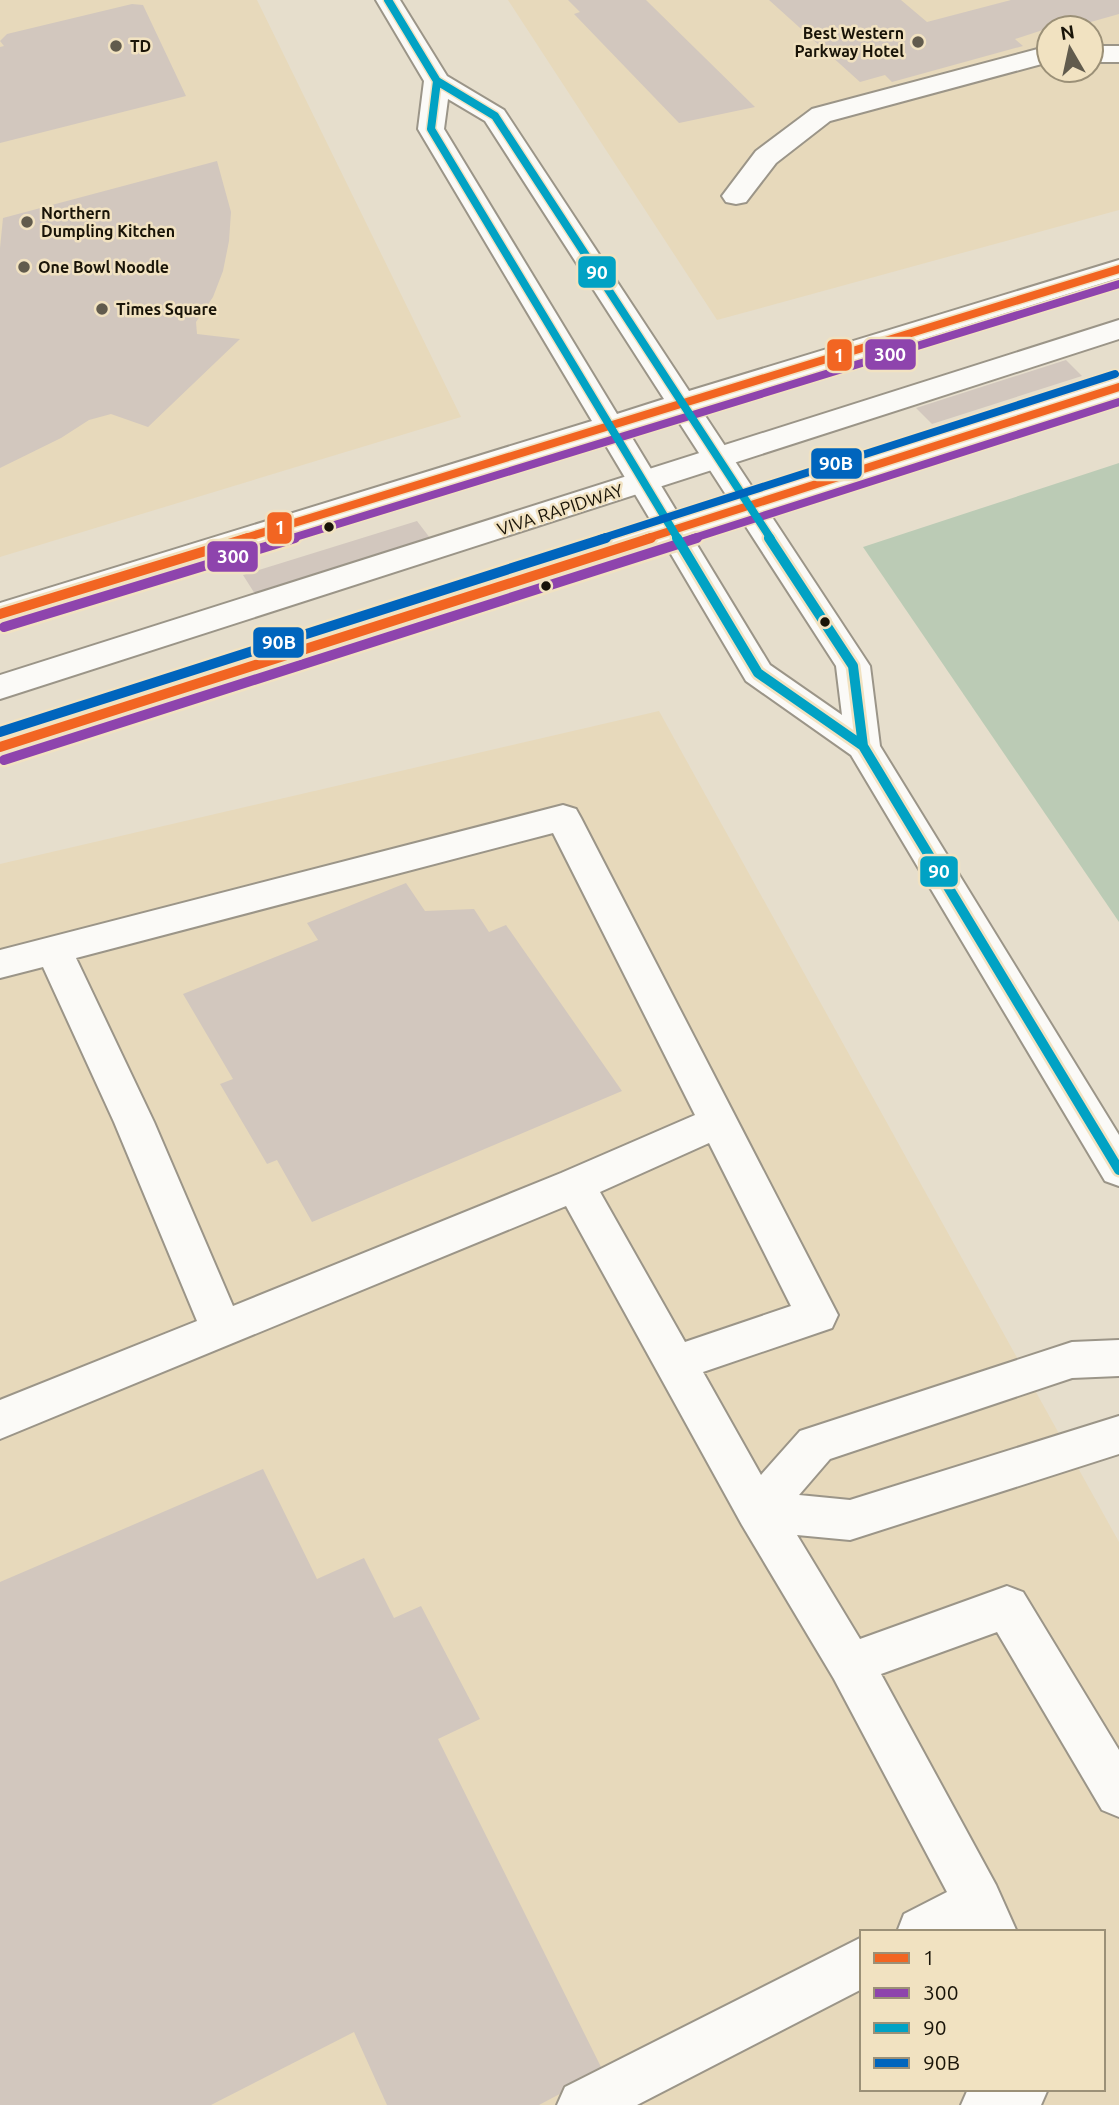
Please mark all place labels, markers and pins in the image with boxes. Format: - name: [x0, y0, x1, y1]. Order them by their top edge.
- place label: Best Western Parkway Hotel: [795, 24, 904, 60]
- marker: Best Western Parkway Hotel: [910, 34, 926, 50]
- place label: TD: [130, 37, 151, 55]
- marker: TD: [108, 38, 124, 54]
- place label: Northern Dumpling Kitchen: [41, 204, 175, 240]
- marker: Northern Dumpling Kitchen: [19, 214, 35, 230]
- place label: One Bowl Noodle: [38, 258, 169, 276]
- marker: One Bowl Noodle: [16, 259, 32, 275]
- place label: Times Square: [116, 300, 217, 318]
- marker: Times Square: [94, 301, 110, 317]
- unlabelled marker: [322, 520, 336, 534]
- unlabelled marker: [539, 579, 553, 593]
- unlabelled marker: [818, 615, 832, 629]

